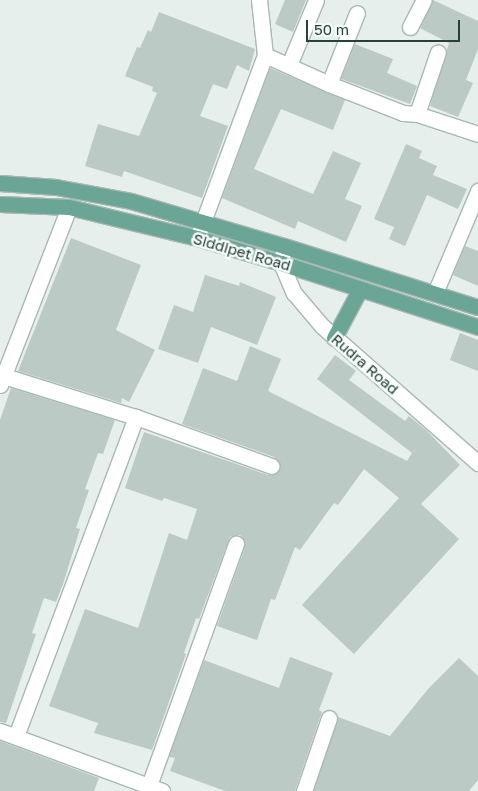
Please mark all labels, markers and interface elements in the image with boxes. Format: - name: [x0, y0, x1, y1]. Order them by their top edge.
- scale bar: [308, 10, 462, 42]
- text: 50 m: [314, 20, 349, 38]
- street label: Siddipet Road: [191, 229, 293, 275]
- street label: Rudra Road: [328, 330, 402, 398]

